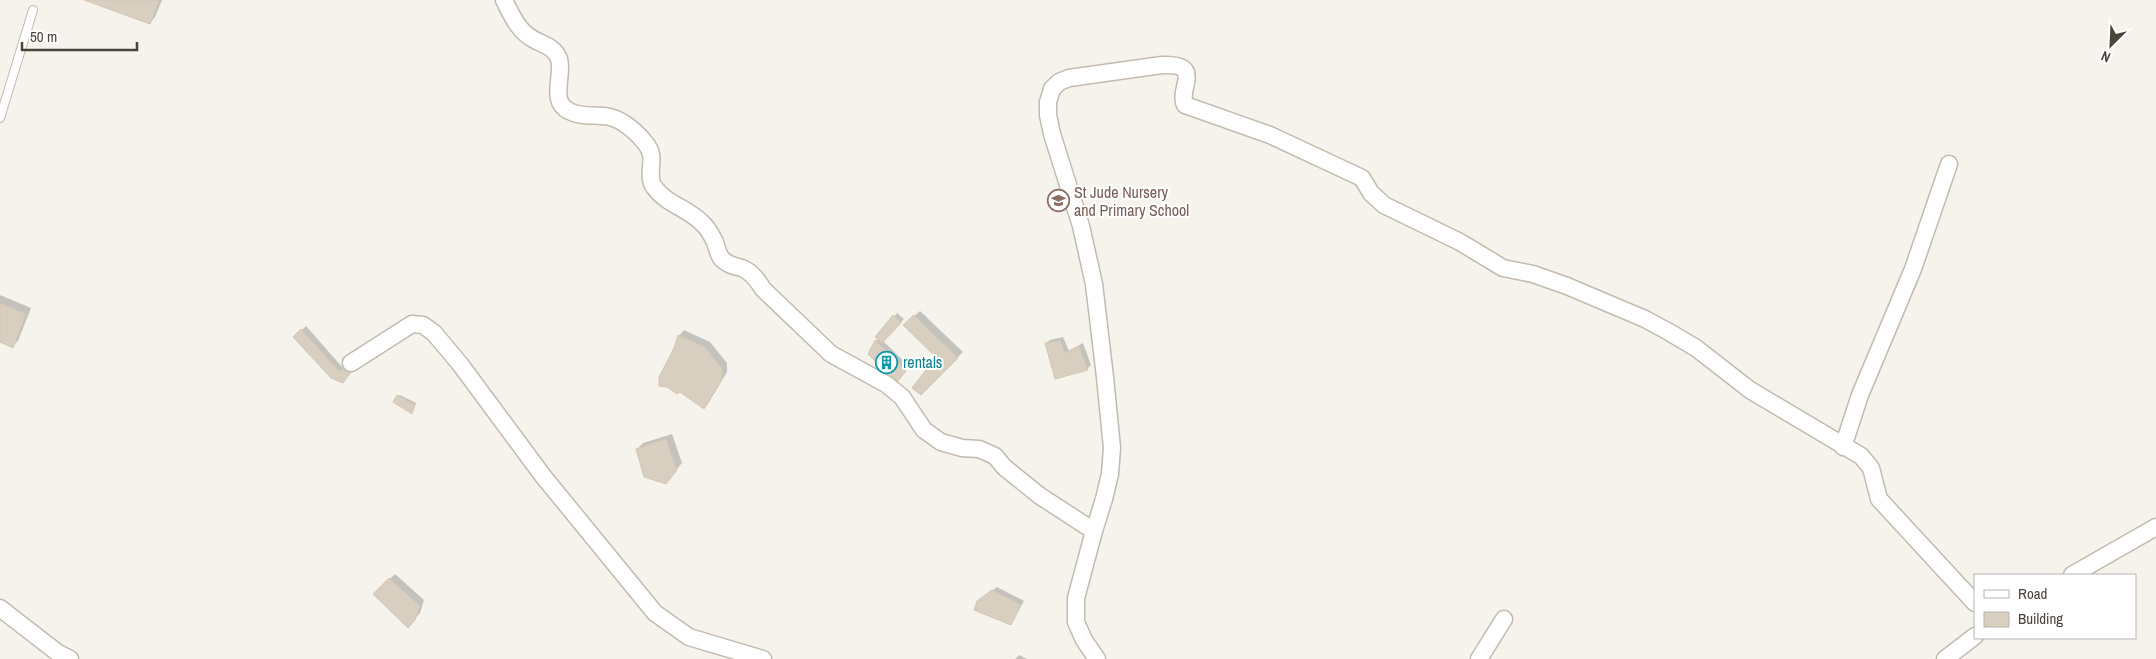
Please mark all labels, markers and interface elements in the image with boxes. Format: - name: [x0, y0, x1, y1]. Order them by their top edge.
- scale bar: [22, 20, 138, 52]
- north arrow: [2086, 20, 2136, 70]
- text: 50 m: [30, 26, 57, 47]
- text: N: [2098, 47, 2113, 67]
- place label: St Jude Nursery and Primary School: [1074, 181, 1189, 221]
- school or university icon: St Jude Nursery and Primary School: [1046, 189, 1070, 213]
- building icon: rentals: [875, 350, 899, 374]
- place label: rentals: [903, 351, 942, 373]
- legend: [1974, 574, 2136, 639]
- text: Road: [2018, 583, 2047, 604]
- text: Building: [2018, 608, 2063, 629]

